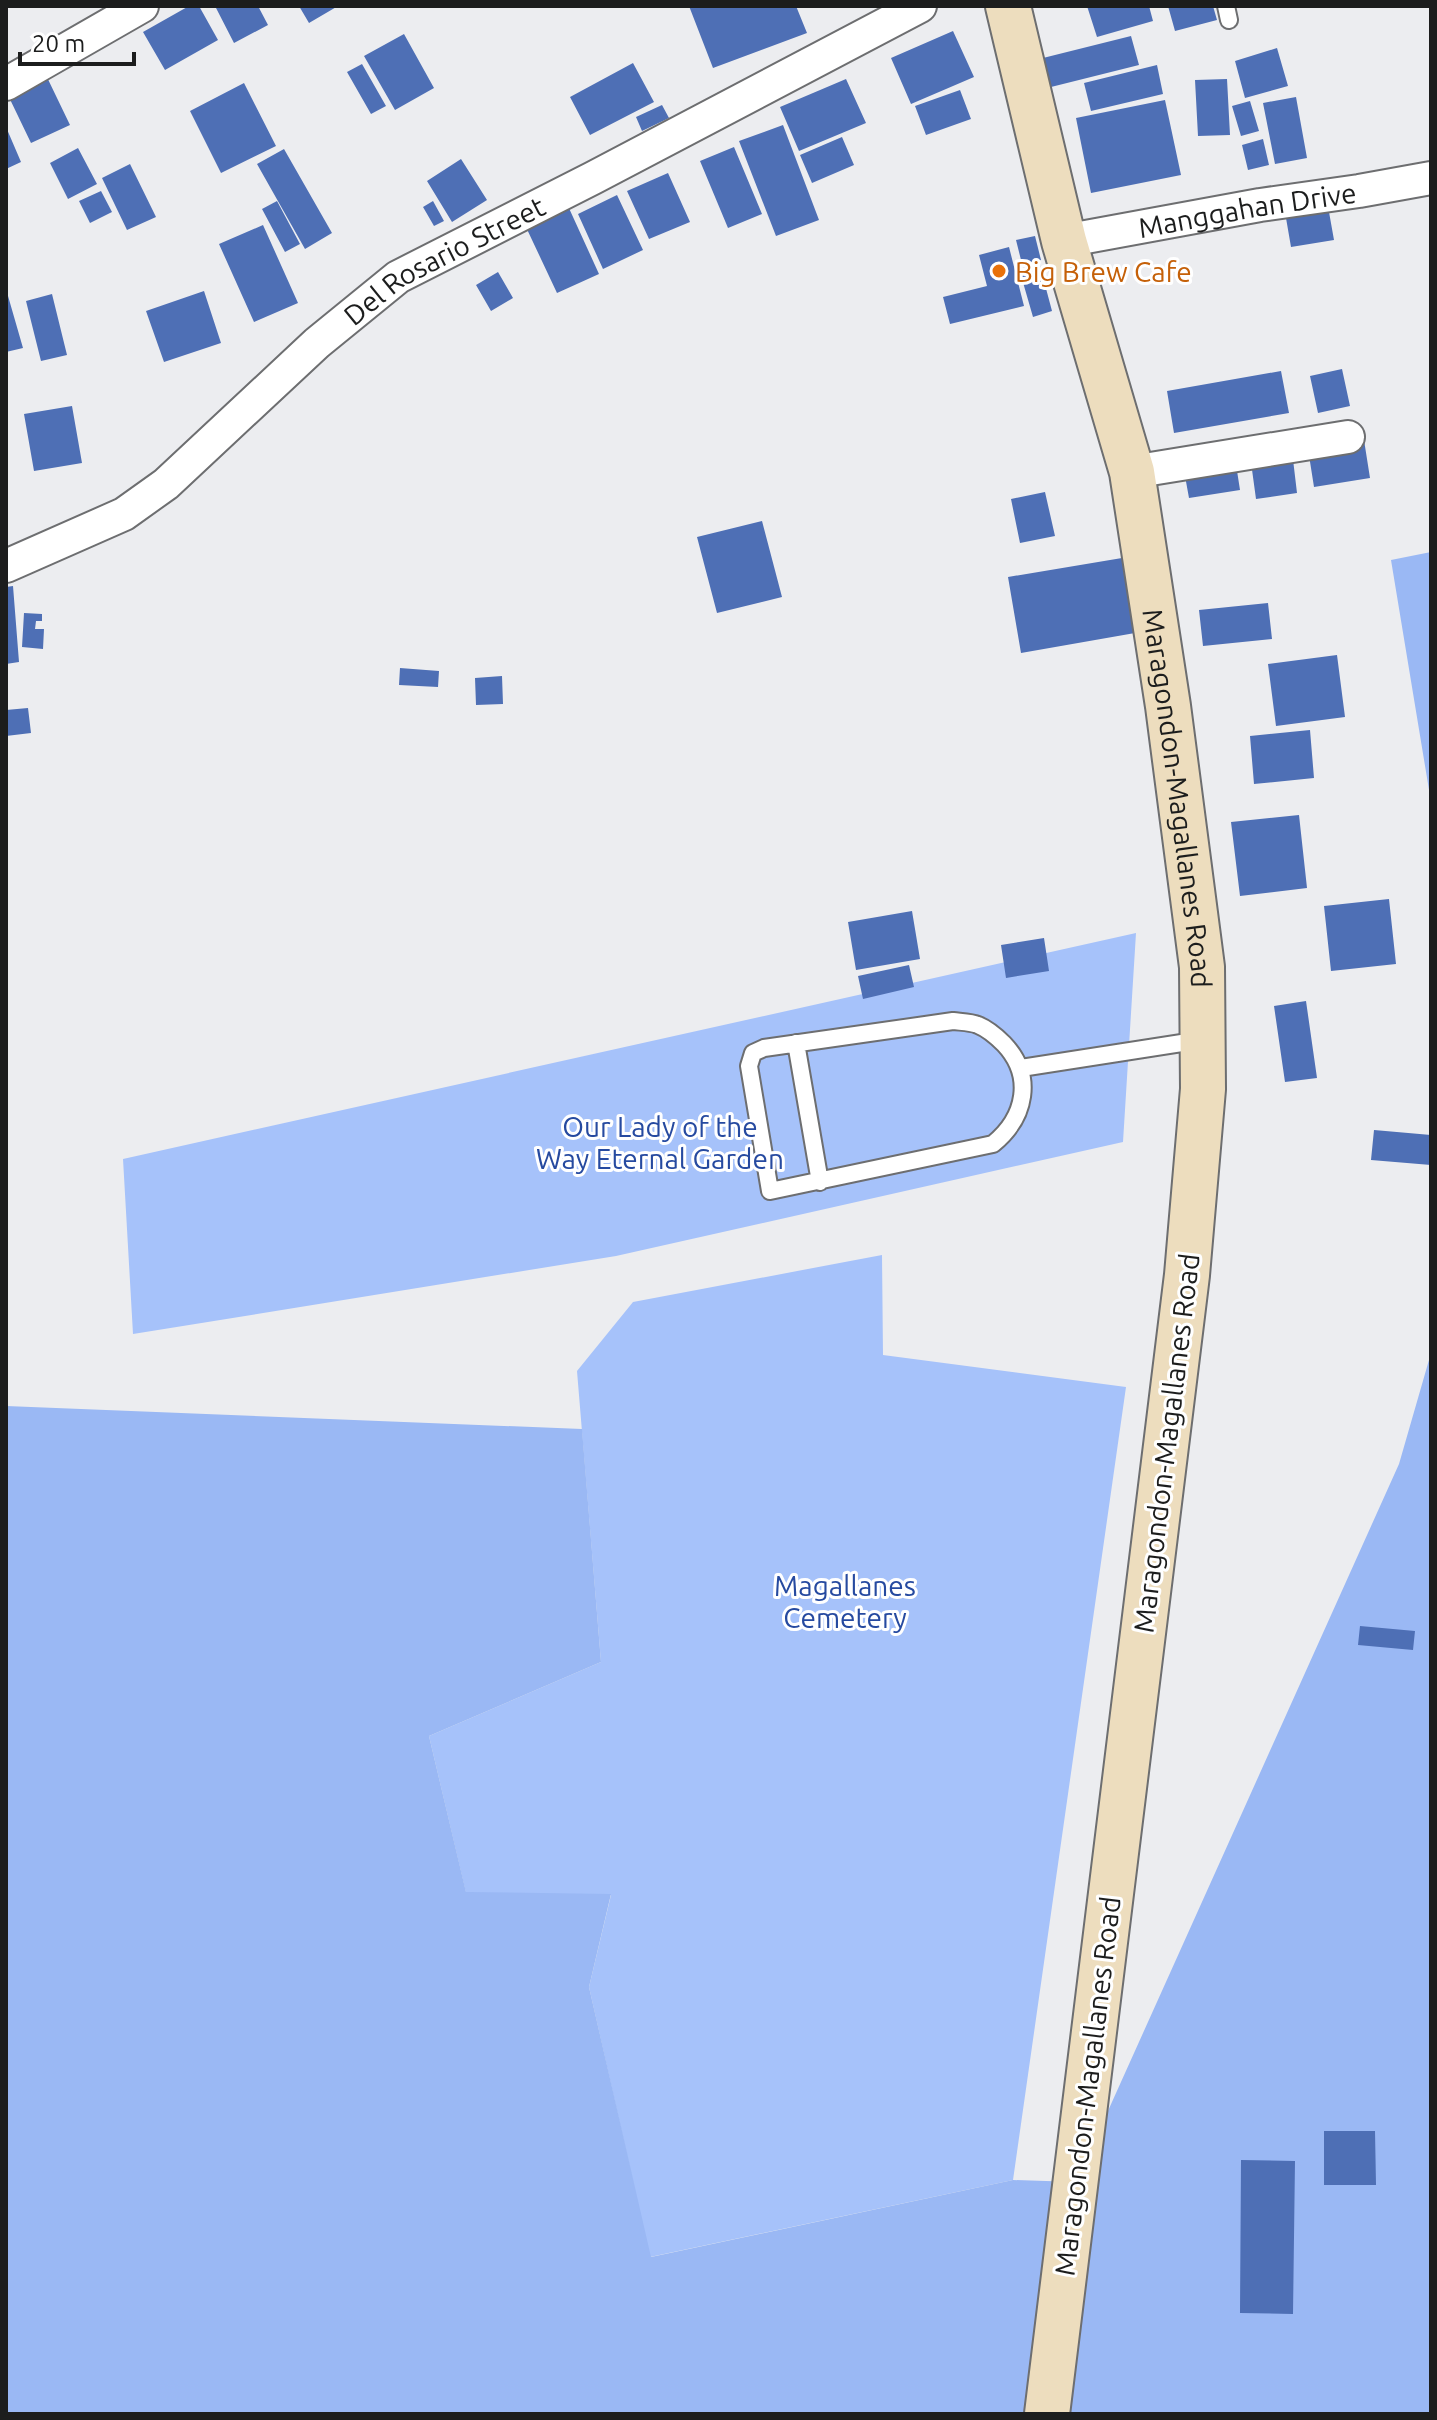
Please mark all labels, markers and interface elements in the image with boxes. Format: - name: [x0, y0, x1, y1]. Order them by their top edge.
- scale bar: [20, 16, 134, 66]
- text: 20 m: [32, 30, 85, 57]
- street label: Manggahan Drive: [1136, 176, 1358, 243]
- street label: Del Rosario Street: [337, 190, 550, 330]
- place label: Big Brew Cafe: [1015, 256, 1192, 287]
- marker: Big Brew Cafe: [990, 262, 1008, 280]
- street label: Maragondon-Magallanes Road: [1138, 607, 1218, 988]
- park label: Our Lady of the Way Eternal Garden: [536, 1111, 784, 1174]
- street label: Maragondon-Magallanes Road: [1127, 1252, 1205, 1634]
- park label: Magallanes Cemetery: [774, 1570, 916, 1633]
- street label: Maragondon-Magallanes Road: [1048, 1895, 1126, 2277]

